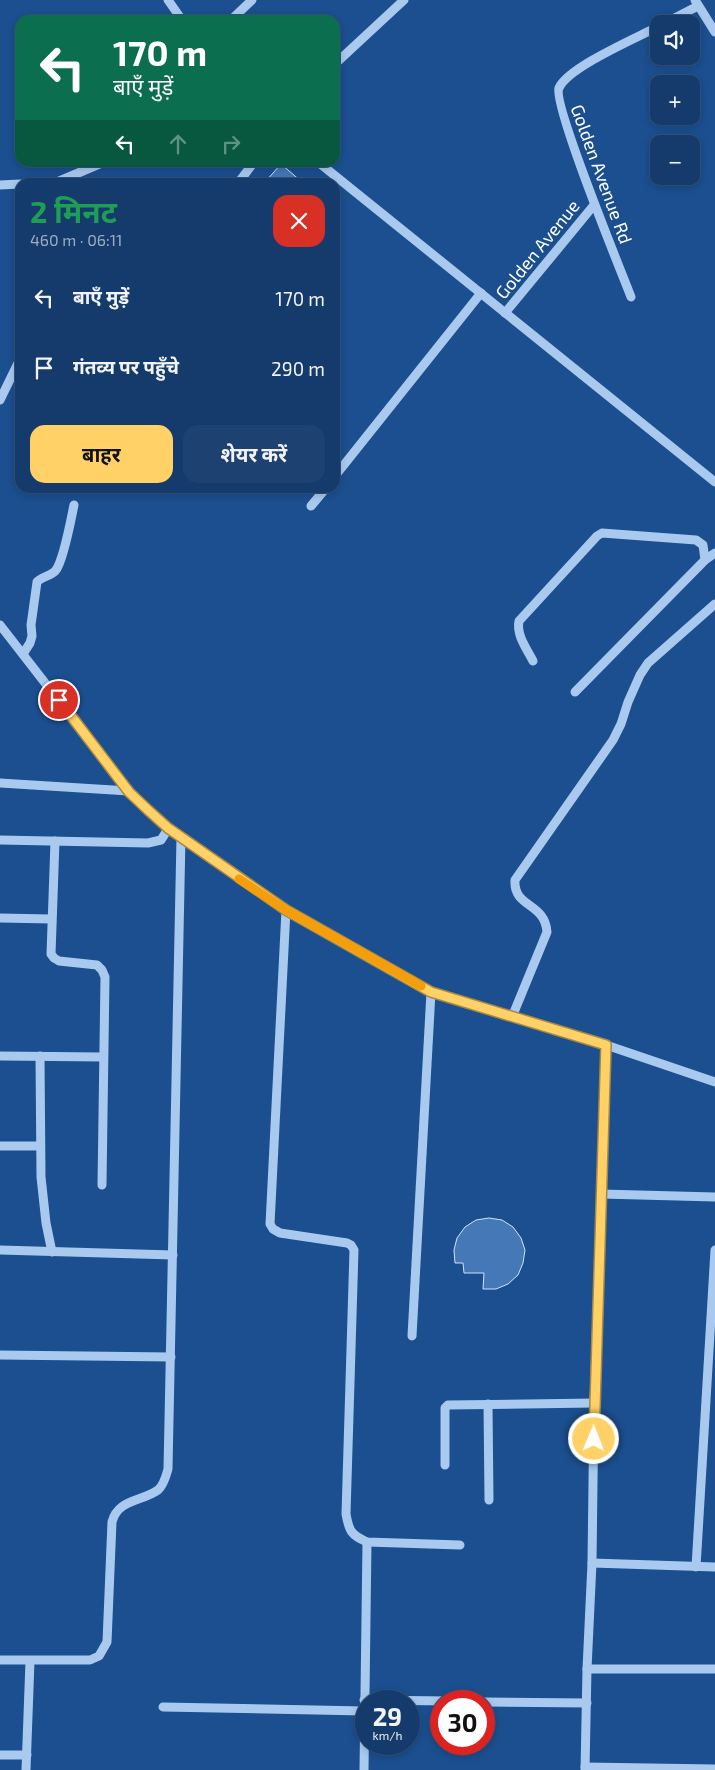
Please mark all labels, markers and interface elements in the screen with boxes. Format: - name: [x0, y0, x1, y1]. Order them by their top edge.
- map controls: [650, 15, 700, 185]
- button: sound: [650, 15, 700, 65]
- text: 170 m: [113, 31, 207, 73]
- icon: left: [30, 35, 95, 100]
- text: बाएँ मुड़ें: [113, 73, 173, 99]
- button: +: [650, 75, 700, 125]
- street label: Golden Avenue Rd: [567, 101, 637, 247]
- icon: left: [111, 130, 139, 158]
- icon: ahead: [164, 130, 192, 158]
- icon: right: [217, 130, 245, 158]
- button: −: [650, 135, 700, 185]
- text: 2 मिनट: [30, 193, 117, 229]
- button: close: [273, 195, 325, 247]
- street label: Golden Avenue: [490, 195, 584, 303]
- text: 460 m · 06:11: [30, 230, 122, 249]
- icon: left: [30, 284, 58, 312]
- text: बाएँ मुड़ें: [73, 285, 129, 308]
- text: 170 m: [275, 287, 325, 310]
- icon: arrive: [30, 354, 58, 382]
- text: गंतव्य पर पहुँचे: [73, 355, 179, 378]
- text: 290 m: [271, 357, 325, 380]
- button: बाहर: [30, 425, 173, 483]
- button: शेयर करें: [183, 425, 325, 483]
- pin: [38, 679, 80, 721]
- icon: arrive: [45, 686, 73, 714]
- position arrow: [567, 1412, 619, 1464]
- speed limit sign: 30: [430, 1690, 495, 1755]
- text: 29: [373, 1701, 402, 1731]
- text: km/h: [373, 1728, 402, 1742]

